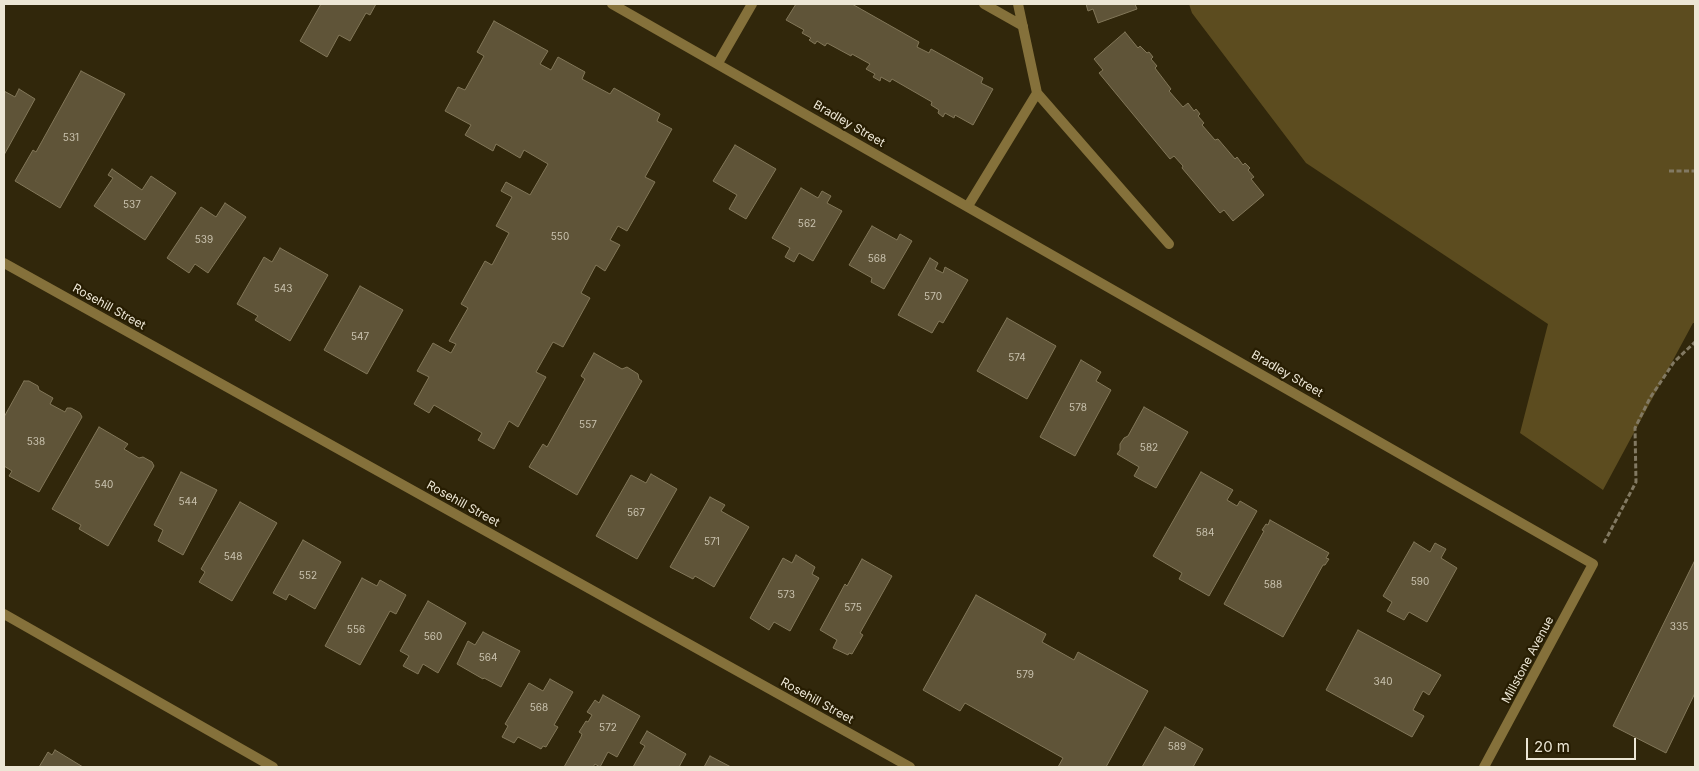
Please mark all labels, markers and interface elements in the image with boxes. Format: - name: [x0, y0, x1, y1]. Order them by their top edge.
- street label: Bradley Street: [811, 98, 887, 150]
- house number: 531: [63, 132, 79, 144]
- house number: 537: [123, 199, 141, 211]
- house number: 562: [798, 218, 816, 230]
- house number: 550: [551, 231, 569, 243]
- house number: 539: [195, 234, 213, 246]
- house number: 568: [868, 253, 886, 265]
- street label: Rosehill Street: [70, 281, 148, 333]
- house number: 543: [274, 283, 292, 295]
- house number: 570: [924, 291, 942, 303]
- house number: 547: [351, 331, 369, 343]
- street label: Bradley Street: [1249, 348, 1325, 400]
- house number: 574: [1008, 352, 1026, 364]
- house number: 578: [1069, 402, 1087, 414]
- house number: 557: [579, 419, 597, 431]
- house number: 538: [27, 436, 45, 448]
- house number: 582: [1140, 442, 1158, 454]
- street label: Rosehill Street: [424, 478, 502, 530]
- house number: 540: [95, 479, 113, 491]
- house number: 544: [179, 496, 197, 508]
- house number: 567: [627, 507, 645, 519]
- house number: 584: [1196, 527, 1214, 539]
- house number: 571: [704, 536, 720, 548]
- house number: 548: [224, 551, 242, 563]
- house number: 552: [299, 570, 317, 582]
- house number: 590: [1411, 576, 1429, 588]
- house number: 588: [1264, 579, 1282, 591]
- house number: 573: [777, 589, 795, 601]
- house number: 575: [844, 602, 862, 614]
- street label: Millstone Avenue: [1499, 614, 1557, 706]
- house number: 335: [1670, 621, 1688, 633]
- house number: 556: [347, 624, 365, 636]
- house number: 560: [424, 631, 442, 643]
- house number: 564: [479, 652, 497, 664]
- house number: 579: [1016, 669, 1034, 681]
- street label: Rosehill Street: [778, 675, 856, 727]
- house number: 340: [1374, 676, 1392, 688]
- house number: 568: [530, 702, 548, 714]
- house number: 572: [599, 722, 617, 734]
- scale bar: [1529, 728, 1639, 760]
- text: 20 m: [1534, 737, 1570, 756]
- house number: 589: [1168, 741, 1186, 753]

